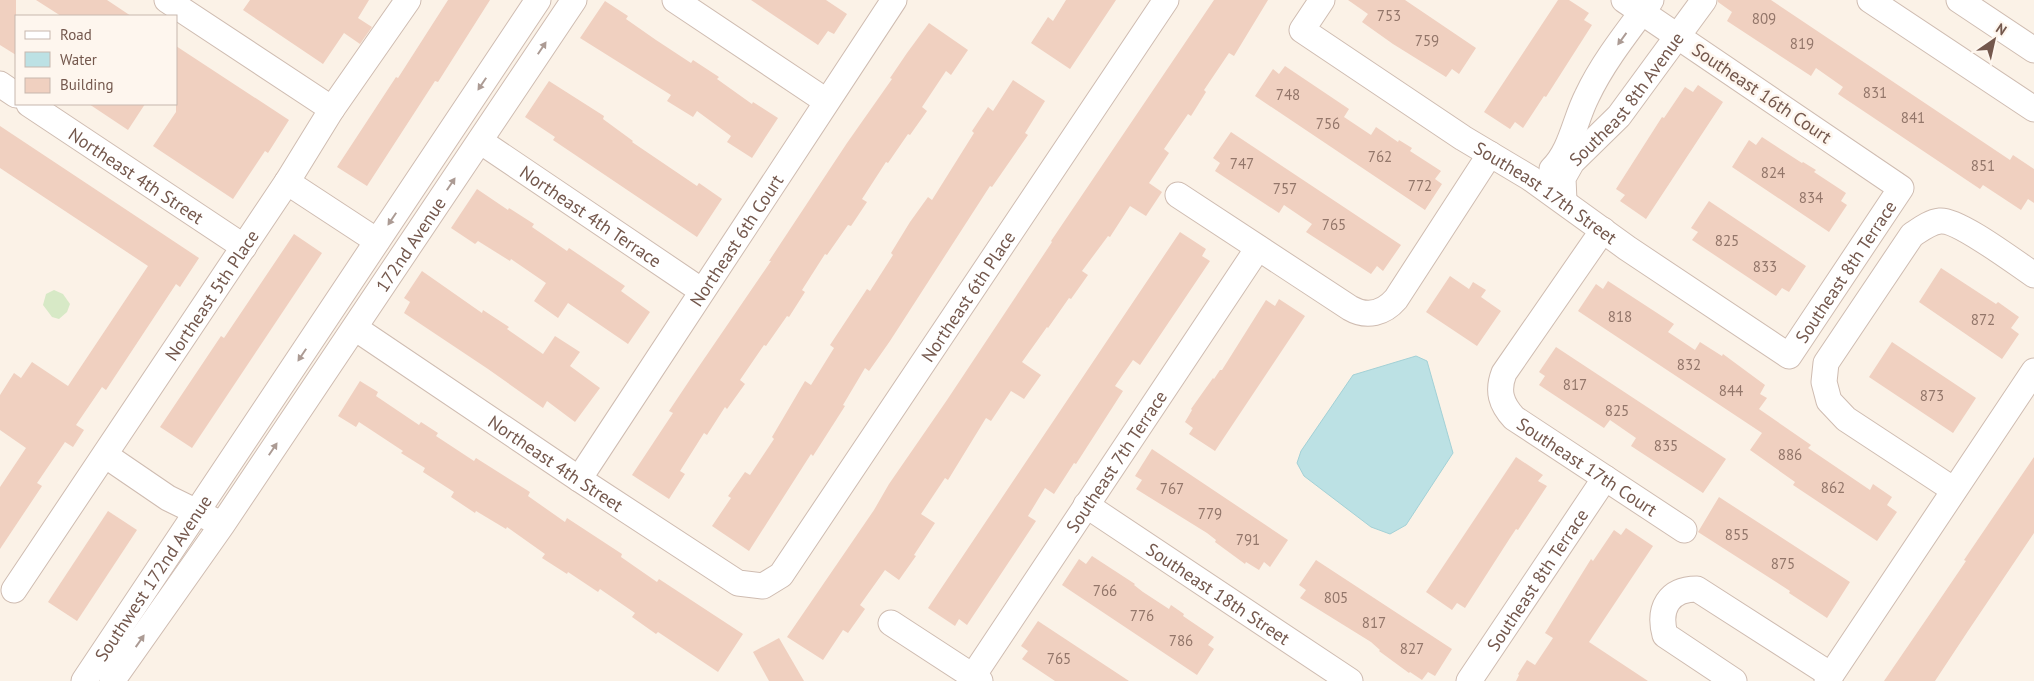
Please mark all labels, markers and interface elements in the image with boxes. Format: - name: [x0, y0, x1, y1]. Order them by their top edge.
- house number: 753: [1377, 6, 1401, 25]
- house number: 809: [1752, 9, 1776, 28]
- legend: [15, 15, 178, 105]
- north arrow: [1969, 15, 2019, 65]
- text: N: [1992, 19, 2010, 39]
- text: Road: [60, 25, 92, 44]
- street label: Southeast 8th Avenue: [1564, 27, 1688, 170]
- house number: 759: [1415, 31, 1439, 50]
- one-way arrow: [1617, 32, 1627, 46]
- house number: 819: [1790, 34, 1814, 53]
- street label: Southeast 16th Court: [1688, 38, 1836, 148]
- one-way arrow: [537, 42, 546, 55]
- text: Water: [60, 50, 97, 69]
- text: Building: [60, 75, 114, 94]
- one-way arrow: [477, 77, 487, 91]
- house number: 831: [1863, 83, 1887, 102]
- house number: 748: [1276, 85, 1300, 104]
- house number: 841: [1901, 108, 1925, 127]
- house number: 756: [1316, 114, 1340, 133]
- street label: Northeast 4th Street: [64, 122, 208, 229]
- street label: Southeast 17th Street: [1470, 136, 1622, 249]
- house number: 762: [1368, 147, 1392, 166]
- house number: 747: [1230, 154, 1254, 173]
- house number: 851: [1971, 156, 1995, 175]
- street label: Northeast 4th Terrace: [516, 160, 666, 272]
- house number: 824: [1761, 163, 1785, 182]
- street label: Northeast 6th Court: [684, 170, 788, 310]
- house number: 772: [1408, 176, 1432, 195]
- one-way arrow: [447, 177, 456, 190]
- house number: 757: [1273, 179, 1297, 198]
- house number: 834: [1799, 188, 1823, 207]
- street label: 172nd Avenue: [370, 192, 450, 296]
- street label: Southeast 8th Terrace: [1790, 196, 1901, 347]
- one-way arrow: [387, 213, 397, 226]
- house number: 765: [1322, 215, 1346, 234]
- street label: Northeast 5th Place: [159, 225, 263, 365]
- street label: Northeast 6th Place: [916, 226, 1020, 366]
- house number: 825: [1715, 231, 1739, 250]
- house number: 833: [1753, 257, 1777, 276]
- house number: 818: [1608, 307, 1632, 326]
- house number: 872: [1971, 310, 1995, 329]
- one-way arrow: [297, 348, 307, 361]
- house number: 832: [1677, 355, 1701, 374]
- house number: 817: [1563, 375, 1587, 394]
- house number: 844: [1719, 381, 1743, 400]
- street label: Southeast 7th Terrace: [1060, 386, 1172, 537]
- house number: 873: [1920, 386, 1944, 405]
- house number: 825: [1605, 401, 1629, 420]
- street label: Northeast 4th Street: [484, 410, 628, 516]
- street label: Southeast 17th Court: [1513, 412, 1662, 521]
- house number: 835: [1654, 436, 1678, 455]
- one-way arrow: [268, 442, 278, 456]
- house number: 886: [1778, 445, 1802, 464]
- house number: 862: [1821, 478, 1845, 497]
- house number: 767: [1160, 479, 1184, 498]
- street label: Southwest 172nd Avenue: [89, 490, 216, 665]
- house number: 779: [1198, 504, 1222, 523]
- street label: Southeast 8th Terrace: [1481, 504, 1593, 655]
- house number: 855: [1725, 525, 1749, 544]
- house number: 791: [1236, 530, 1260, 549]
- street label: Southeast 18th Street: [1142, 537, 1295, 649]
- house number: 875: [1771, 554, 1795, 573]
- house number: 766: [1093, 581, 1117, 600]
- house number: 805: [1324, 588, 1348, 607]
- house number: 776: [1130, 606, 1154, 625]
- house number: 817: [1362, 613, 1386, 632]
- house number: 786: [1169, 631, 1193, 650]
- one-way arrow: [135, 634, 145, 648]
- house number: 827: [1400, 639, 1424, 658]
- house number: 765: [1047, 649, 1071, 668]

